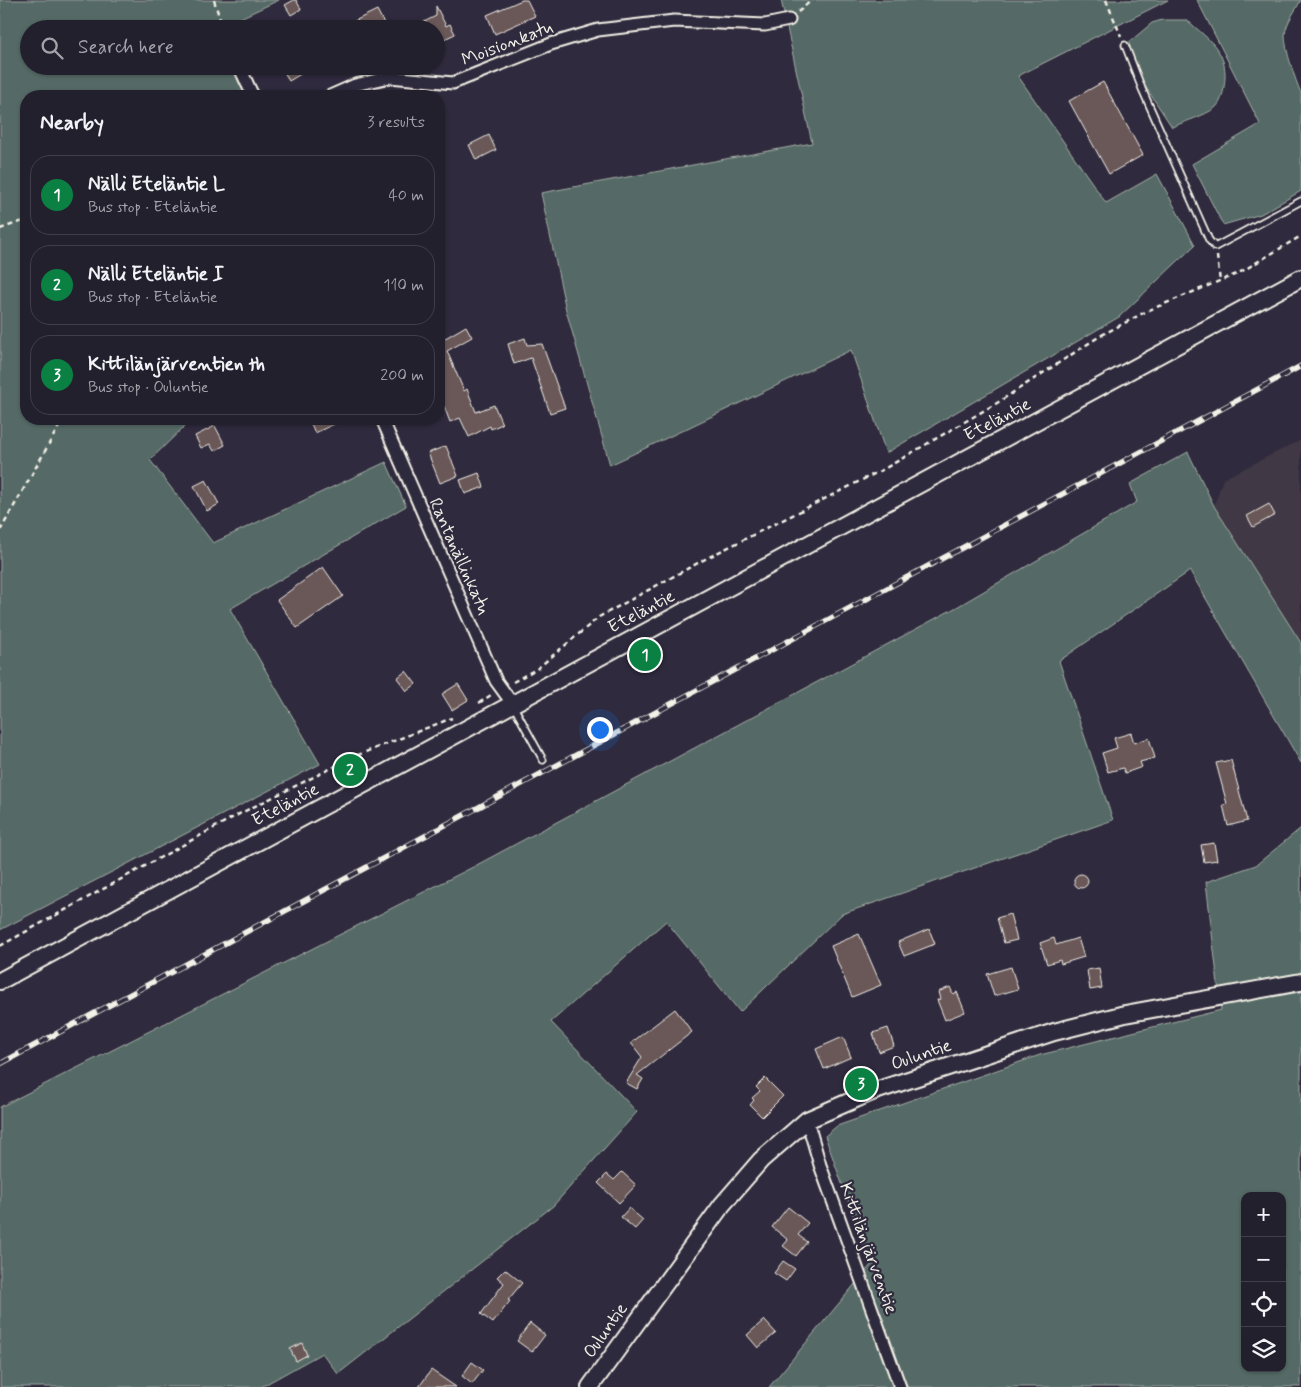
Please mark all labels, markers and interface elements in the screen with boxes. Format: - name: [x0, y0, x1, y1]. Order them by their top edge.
- street label: Moisionkatu: [458, 15, 557, 72]
- search box: [20, 20, 445, 75]
- icon: search: [38, 34, 66, 62]
- text: Search here: [78, 35, 174, 60]
- text: Nearby: [40, 109, 104, 137]
- text: 3 results: [367, 112, 425, 133]
- text: Nälli Eteläntie L: [88, 172, 225, 197]
- text: 1: [53, 185, 61, 206]
- text: 40 m: [388, 185, 424, 206]
- text: Bus stop · Eteläntie: [88, 197, 218, 218]
- text: Nälli Eteläntie I: [88, 262, 224, 287]
- text: 2: [53, 275, 61, 296]
- text: 110 m: [383, 275, 424, 296]
- text: Bus stop · Eteläntie: [88, 287, 218, 308]
- text: Kittilänjärventien th: [88, 352, 265, 377]
- text: 3: [53, 365, 61, 386]
- text: 200 m: [380, 365, 424, 386]
- text: Bus stop · Ouluntie: [88, 377, 209, 398]
- street label: Eteläntie: [960, 392, 1035, 447]
- street label: Rantanällinkatu: [423, 494, 495, 618]
- street label: Eteläntie: [604, 584, 679, 639]
- pin: 1: [629, 636, 661, 674]
- your location: [587, 717, 613, 743]
- pin: 2: [334, 751, 366, 789]
- street label: Eteläntie: [248, 777, 323, 832]
- street label: Ouluntie: [888, 1033, 955, 1076]
- pin: 3: [845, 1065, 877, 1103]
- street label: Kittilänjärventie: [833, 1179, 903, 1318]
- map controls: [1241, 1192, 1286, 1372]
- button: +: [1241, 1192, 1286, 1237]
- button: −: [1241, 1237, 1286, 1282]
- button: locate: [1241, 1282, 1286, 1327]
- street label: Ouluntie: [578, 1298, 634, 1363]
- button: layers: [1241, 1327, 1286, 1372]

